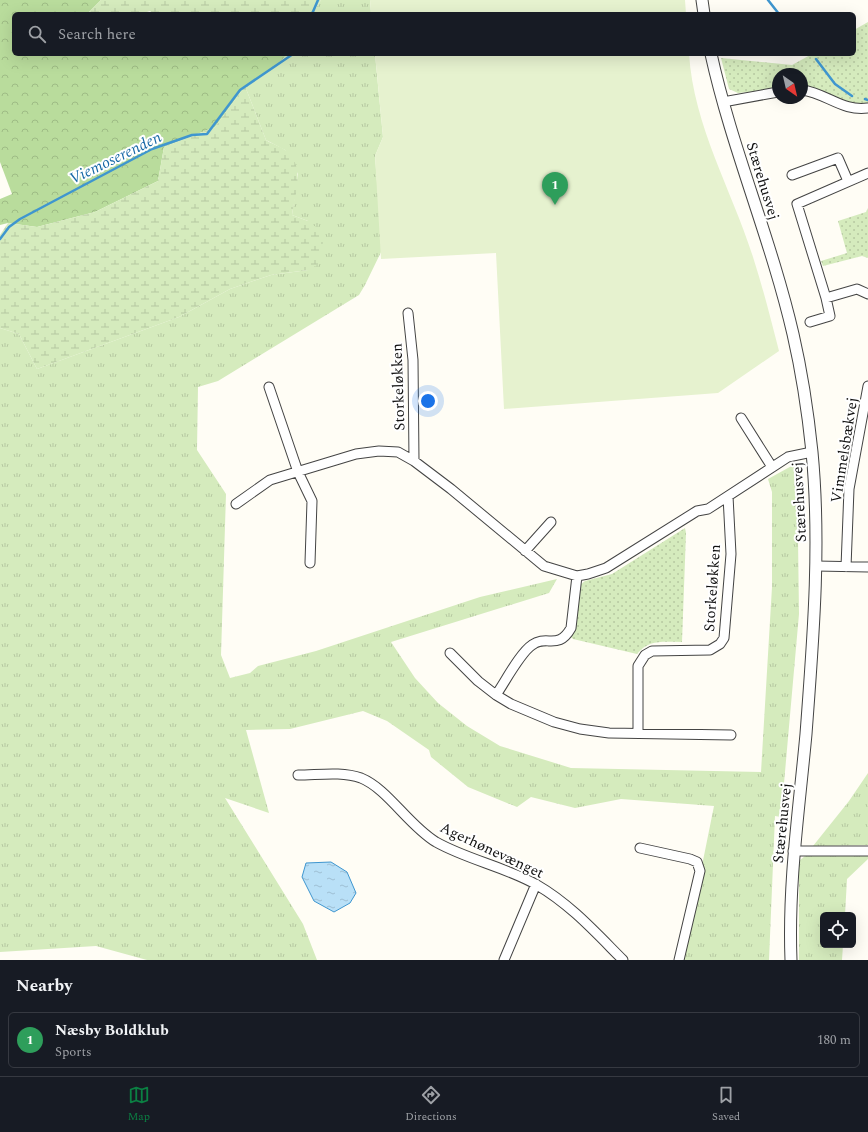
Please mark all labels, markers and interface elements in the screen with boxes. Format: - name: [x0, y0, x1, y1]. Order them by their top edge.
- search box: [12, 12, 856, 56]
- icon: search: [26, 23, 48, 45]
- text: Search here: [58, 23, 136, 46]
- north arrow: [772, 68, 808, 104]
- water label: Viemoserenden: [65, 125, 166, 191]
- street label: Stærehusvej: [740, 139, 785, 223]
- pin: 1: [542, 172, 568, 205]
- street label: Storkeløkken: [385, 343, 412, 431]
- your location: [418, 391, 438, 411]
- street label: Vimmelsbækvej: [825, 396, 864, 505]
- street label: Stærehusvej: [786, 461, 813, 543]
- street label: Storkeløkken: [698, 543, 727, 633]
- street label: Stærehusvej: [767, 782, 798, 864]
- street label: Agerhønevænget: [436, 816, 548, 885]
- map controls: [820, 912, 856, 948]
- button: locate: [820, 912, 856, 948]
- text: Nearby: [16, 973, 72, 999]
- text: Næsby Boldklub: [55, 1019, 169, 1042]
- text: 1: [26, 1030, 34, 1050]
- text: 180 m: [817, 1030, 851, 1050]
- text: Sports: [55, 1042, 92, 1062]
- tab: Map: [128, 1084, 150, 1125]
- tab: Directions: [405, 1084, 457, 1125]
- tab: Saved: [712, 1084, 740, 1125]

